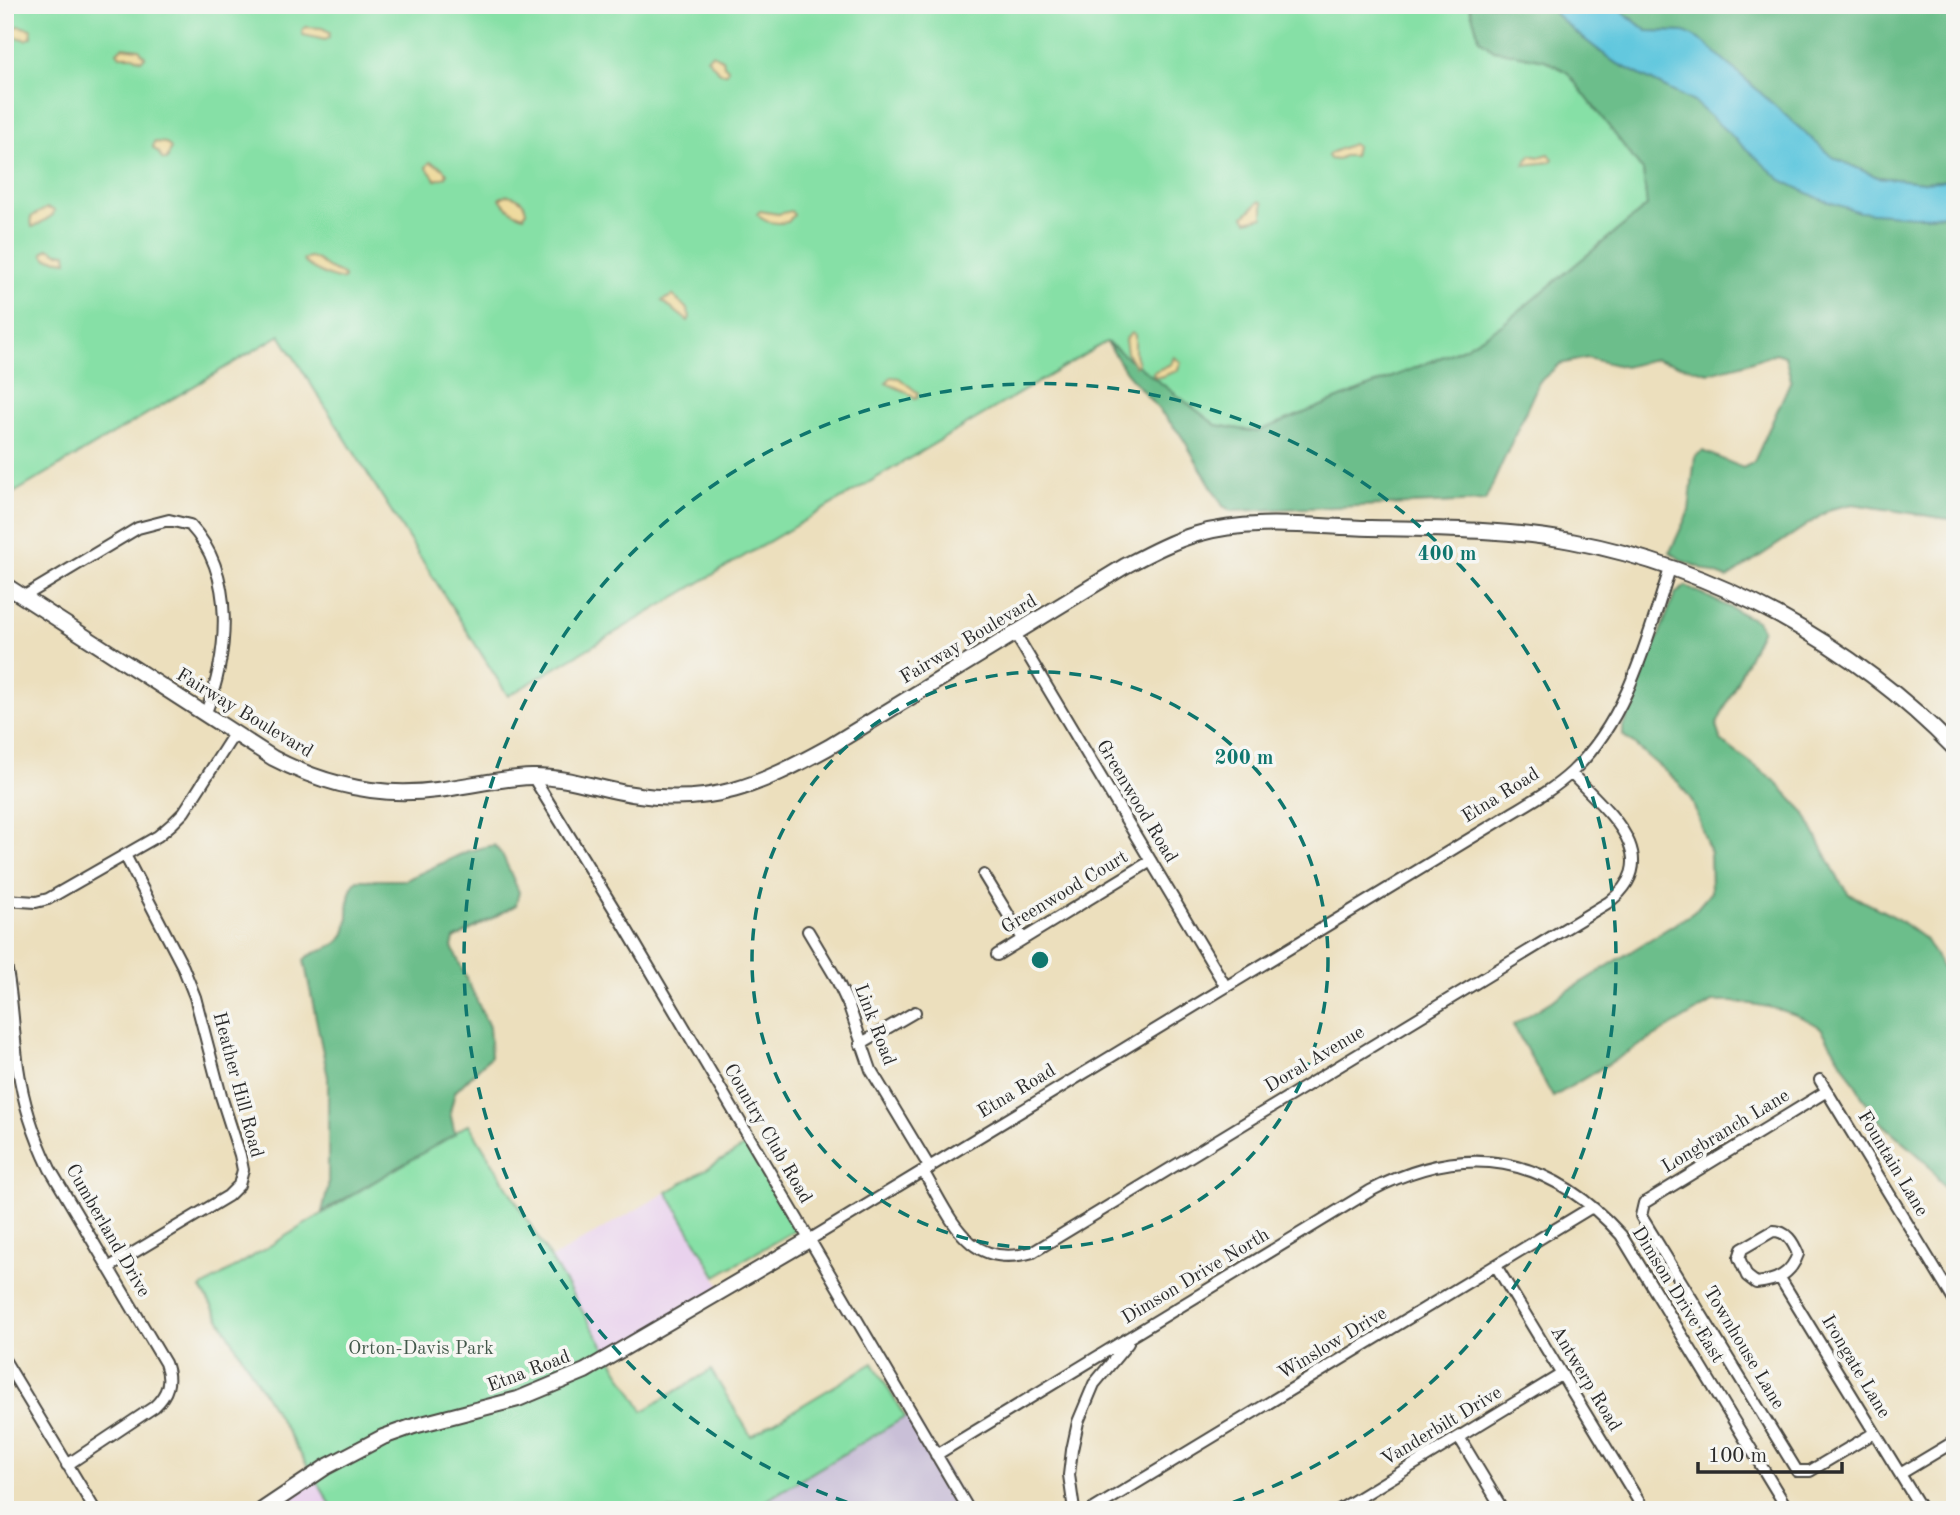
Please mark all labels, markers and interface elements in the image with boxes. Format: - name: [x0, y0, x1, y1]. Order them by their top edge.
- text: 400 m: [1417, 544, 1477, 565]
- street label: Fairway Boulevard: [897, 592, 1041, 688]
- street label: Fairway Boulevard: [172, 666, 316, 762]
- street label: Greenwood Road: [1092, 737, 1180, 867]
- text: 200 m: [1214, 748, 1274, 769]
- street label: Etna Road: [1459, 765, 1543, 827]
- street label: Greenwood Court: [998, 848, 1132, 938]
- centre of rings: [1028, 948, 1052, 972]
- street label: Link Road: [850, 982, 898, 1068]
- street label: Heather Hill Road: [208, 1010, 266, 1160]
- street label: Doral Avenue: [1262, 1023, 1368, 1097]
- street label: Country Club Road: [719, 1061, 815, 1207]
- street label: Etna Road: [975, 1061, 1059, 1123]
- street label: Longbranch Lane: [1659, 1087, 1793, 1177]
- street label: Fountain Lane: [1853, 1108, 1931, 1220]
- street label: Cumberland Drive: [61, 1161, 153, 1301]
- street label: Dimson Drive East: [1627, 1224, 1727, 1366]
- street label: Dimson Drive North: [1119, 1226, 1273, 1328]
- street label: Townhouse Lane: [1699, 1283, 1787, 1413]
- street label: Winslow Drive: [1275, 1304, 1391, 1384]
- street label: Irongate Lane: [1817, 1312, 1893, 1422]
- street label: Antwerp Road: [1546, 1323, 1624, 1435]
- park label: Orton-Davis Park: [348, 1340, 494, 1359]
- street label: Etna Road: [485, 1348, 573, 1396]
- street label: Vanderbilt Drive: [1378, 1384, 1506, 1470]
- scale bar: [1698, 1431, 1841, 1475]
- text: 100 m: [1708, 1446, 1767, 1467]

